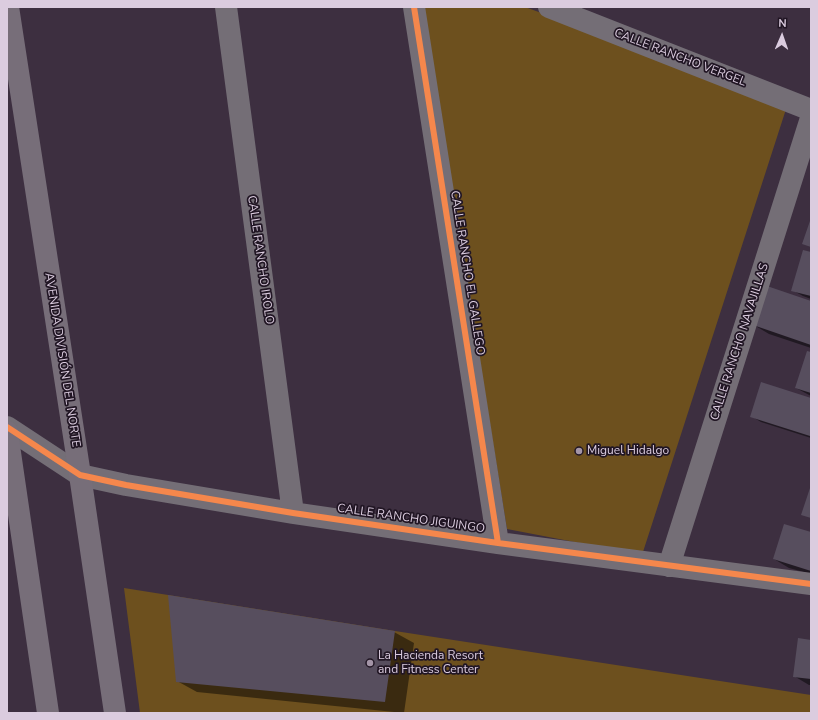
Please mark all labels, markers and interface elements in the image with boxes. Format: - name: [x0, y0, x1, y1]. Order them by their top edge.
- north arrow: [762, 16, 802, 56]
- text: N: [778, 16, 787, 31]
- street label: CALLE RANCHO VERGEL: [612, 26, 748, 90]
- street label: CALLE RANCHO EL GALLEGO: [447, 190, 487, 356]
- street label: CALLE RANCHO IROLO: [244, 194, 276, 326]
- street label: CALLE RANCHO NAVAJILLAS: [708, 262, 772, 422]
- street label: AVENIDA DIVISIÓN DEL NORTE: [41, 272, 83, 448]
- place label: Miguel Hidalgo: [587, 444, 669, 458]
- marker: Miguel Hidalgo: [574, 446, 584, 456]
- street label: CALLE RANCHO JIGUINGO: [336, 502, 486, 536]
- place label: La Hacienda Resort and Fitness Center: [378, 649, 483, 677]
- marker: La Hacienda Resort and Fitness Center: [365, 658, 375, 668]

